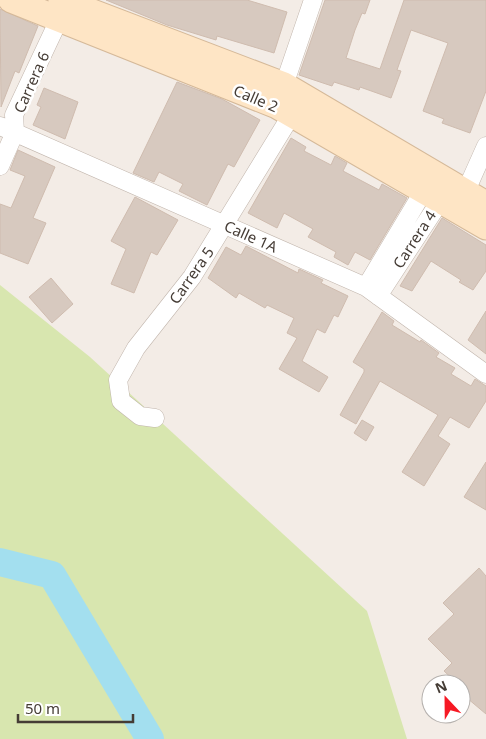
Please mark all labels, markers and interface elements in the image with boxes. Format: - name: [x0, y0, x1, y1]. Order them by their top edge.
- street label: Carrera 6: [9, 48, 53, 116]
- street label: Calle 2: [231, 80, 281, 116]
- street label: Carrera 4: [388, 206, 440, 272]
- street label: Calle 1A: [221, 215, 281, 257]
- street label: Carrera 5: [164, 243, 218, 307]
- north arrow: [421, 674, 471, 724]
- text: N: [432, 676, 450, 697]
- scale bar: [18, 692, 132, 724]
- text: 50 m: [25, 698, 60, 718]

